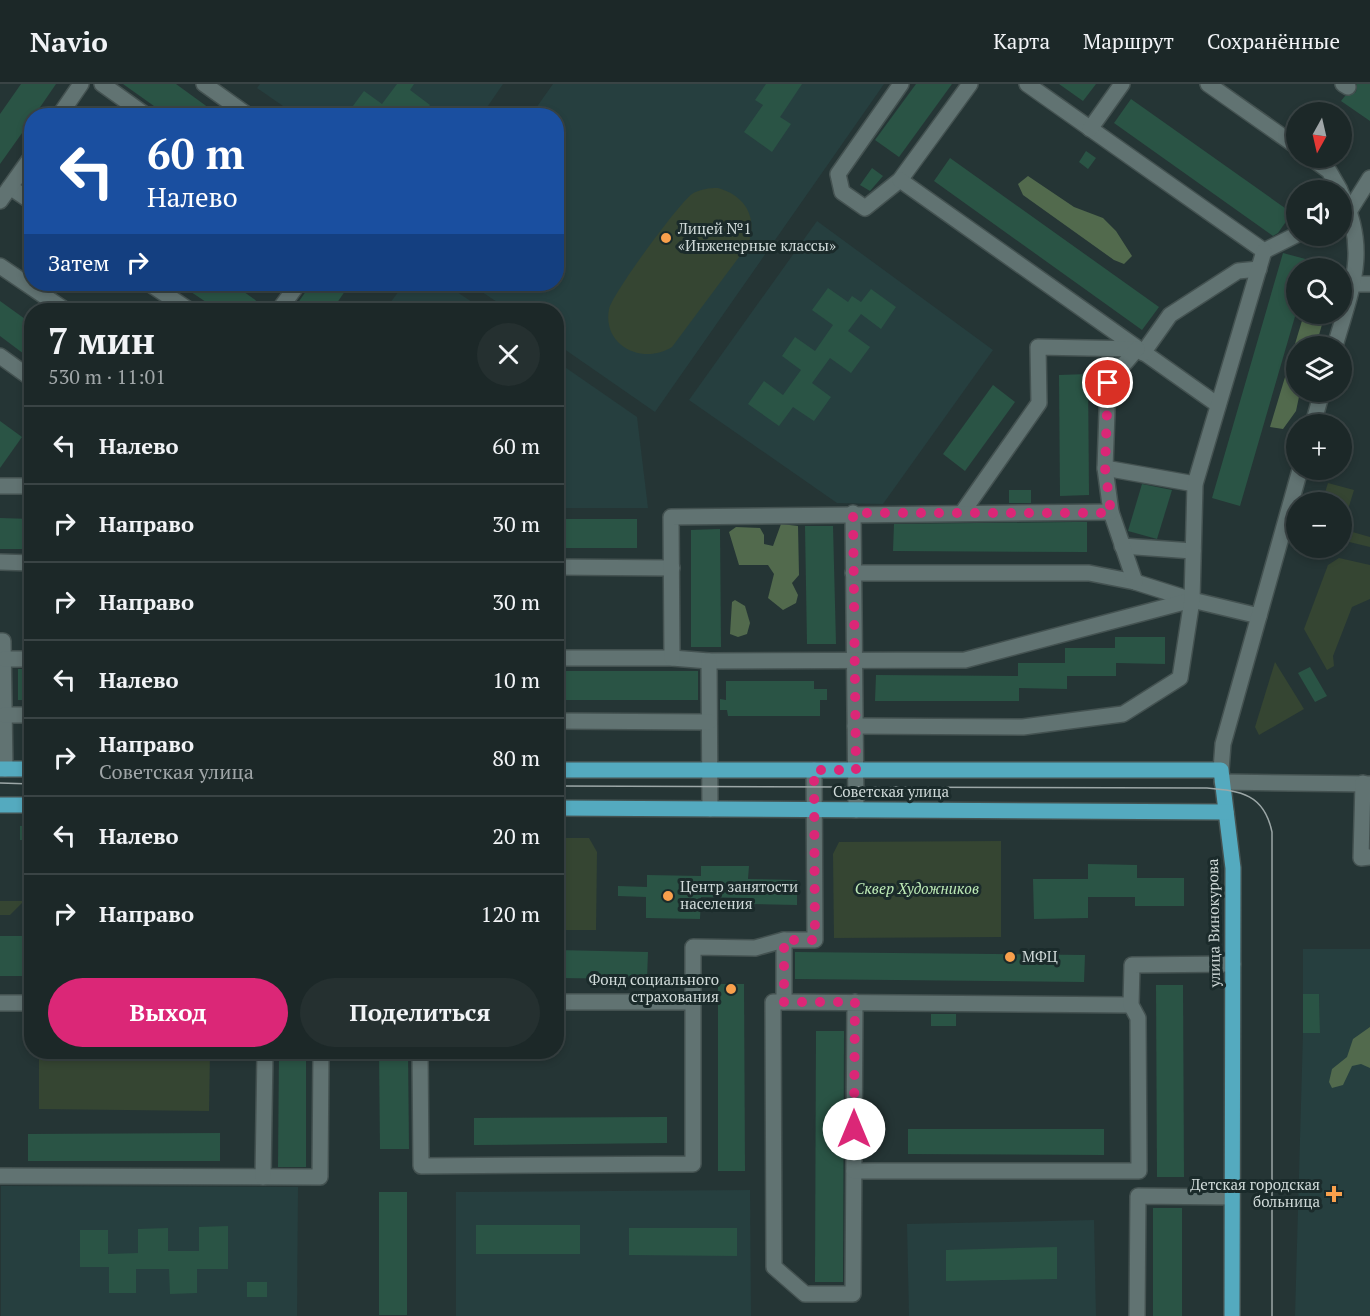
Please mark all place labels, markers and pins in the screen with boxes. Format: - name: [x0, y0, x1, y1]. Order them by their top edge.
- place label: Лицей №1 «Инженерные классы»: [677, 218, 836, 255]
- marker: Лицей №1 «Инженерные классы»: [659, 231, 673, 245]
- pin: [1082, 357, 1133, 408]
- place label: Центр занятости населения: [680, 876, 798, 913]
- marker: Центр занятости населения: [661, 889, 675, 903]
- place label: МФЦ: [1022, 946, 1058, 966]
- marker: МФЦ: [1003, 950, 1017, 964]
- place label: Фонд социального страхования: [589, 969, 719, 1006]
- marker: Фонд социального страхования: [724, 982, 738, 996]
- place label: Детская городская больница: [1190, 1174, 1320, 1211]
- marker: Детская городская больница: [1325, 1185, 1343, 1203]

